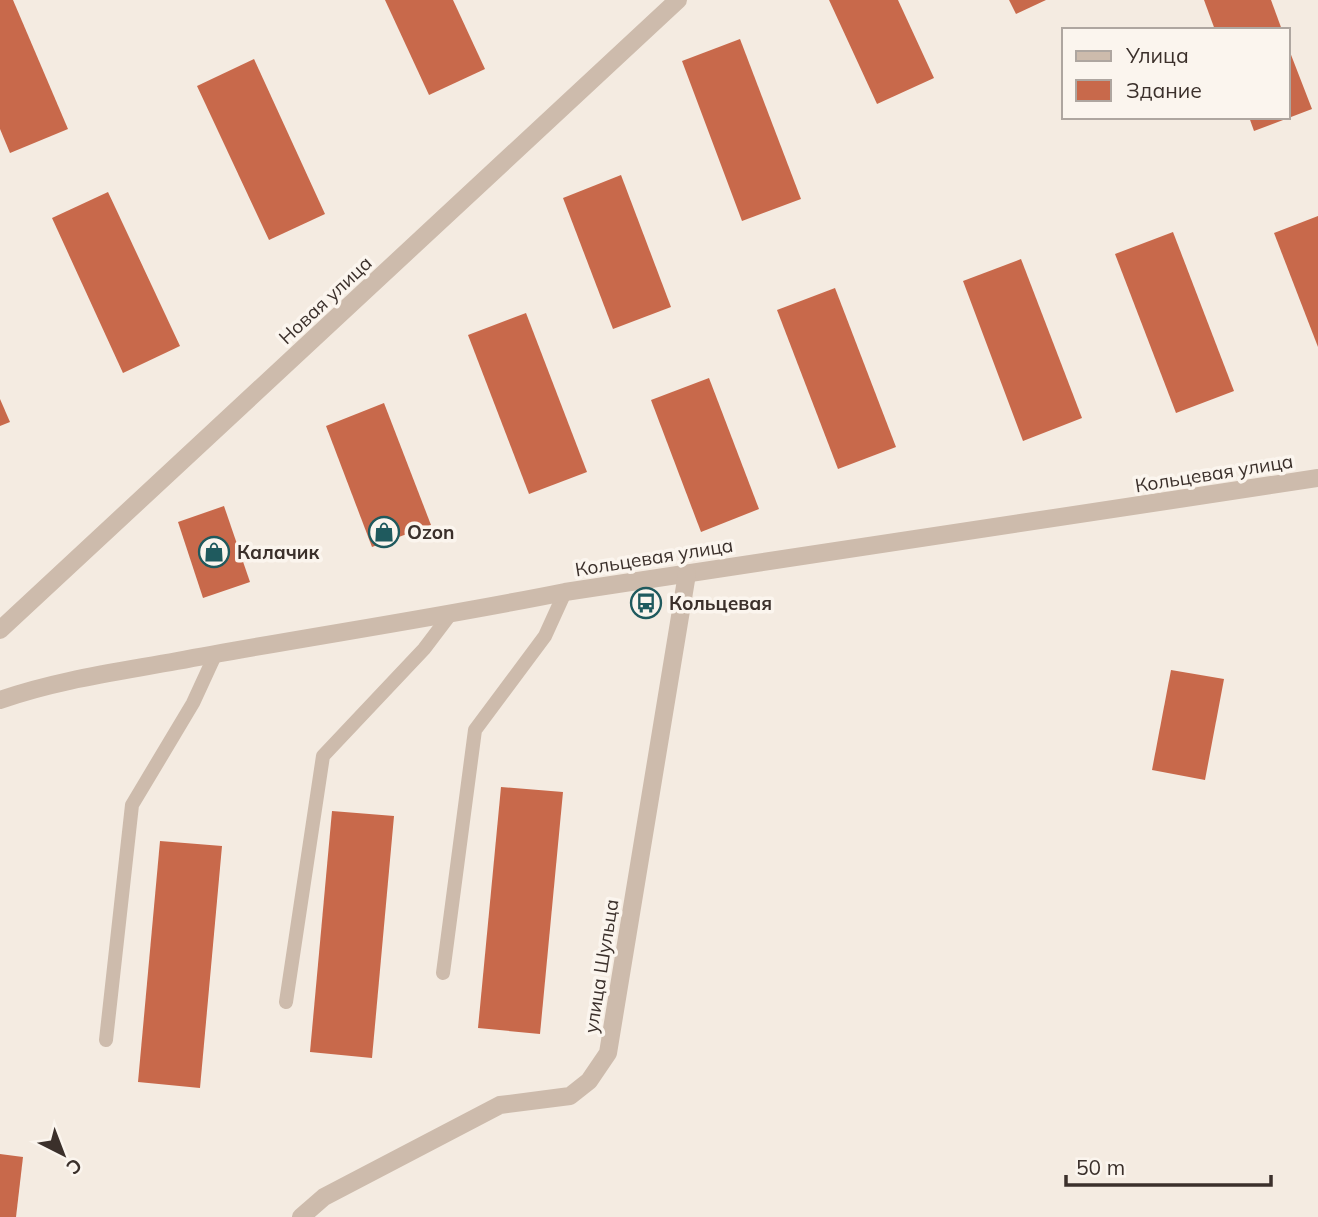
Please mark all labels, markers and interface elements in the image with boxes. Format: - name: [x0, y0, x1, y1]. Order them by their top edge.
- legend: [1062, 28, 1290, 119]
- text: Улица: [1125, 42, 1189, 68]
- text: Здание: [1126, 77, 1202, 103]
- street label: Новая улица: [273, 251, 377, 349]
- street label: Кольцевая улица: [1133, 449, 1295, 497]
- shop icon: Ozon: [367, 515, 401, 549]
- place label: Ozon: [407, 520, 454, 544]
- street label: Кольцевая улица: [573, 533, 735, 581]
- shop icon: Калачик: [197, 535, 231, 569]
- place label: Калачик: [237, 540, 320, 564]
- bus stop icon: Кольцевая: [629, 586, 663, 620]
- place label: Кольцевая: [669, 591, 772, 615]
- street label: улица Шульца: [579, 897, 623, 1035]
- north arrow: [28, 1119, 98, 1189]
- scale bar: [1066, 1144, 1271, 1188]
- text: С: [62, 1153, 87, 1180]
- text: 50 m: [1076, 1154, 1125, 1180]

